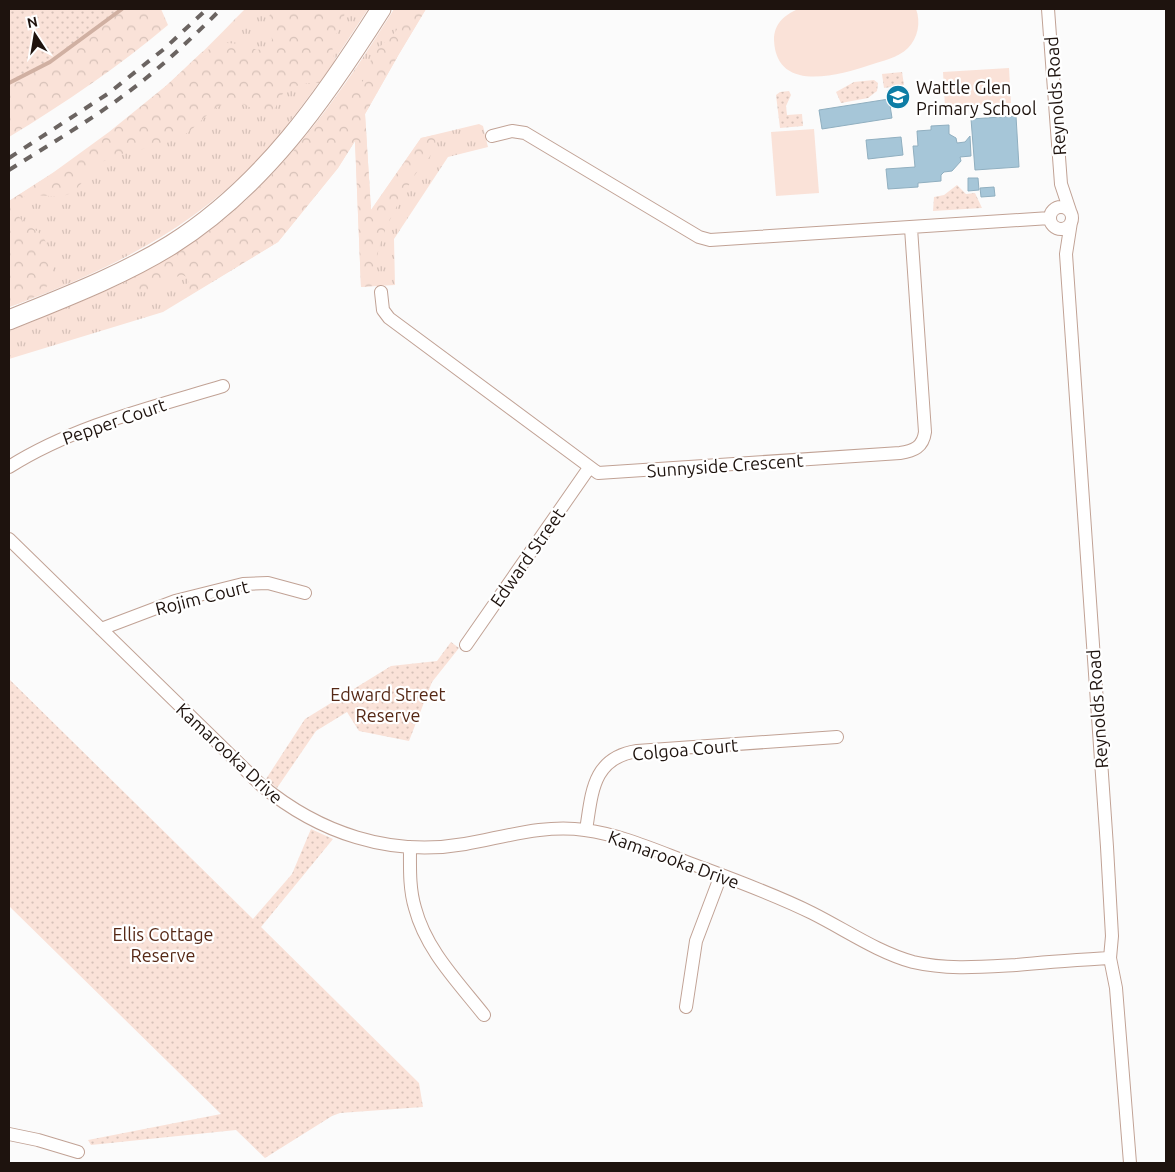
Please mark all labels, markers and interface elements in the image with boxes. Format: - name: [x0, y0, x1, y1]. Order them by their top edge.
- north arrow: [10, 10, 60, 60]
- text: N: [26, 13, 39, 31]
- street label: Reynolds Road: [1041, 36, 1069, 156]
- place label: Wattle Glen Primary School: [916, 77, 1037, 118]
- school or university icon: Wattle Glen Primary School: [885, 84, 911, 110]
- street label: Pepper Court: [60, 394, 168, 448]
- street label: Sunnyside Crescent: [646, 450, 804, 480]
- street label: Edward Street: [486, 504, 568, 610]
- street label: Rojim Court: [153, 576, 251, 618]
- street label: Reynolds Road: [1083, 649, 1111, 769]
- park label: Edward Street Reserve: [330, 684, 446, 725]
- street label: Kamarooka Drive: [173, 699, 287, 807]
- street label: Colgoa Court: [631, 734, 739, 764]
- street label: Kamarooka Drive: [606, 826, 742, 892]
- park label: Ellis Cottage Reserve: [112, 924, 214, 965]

